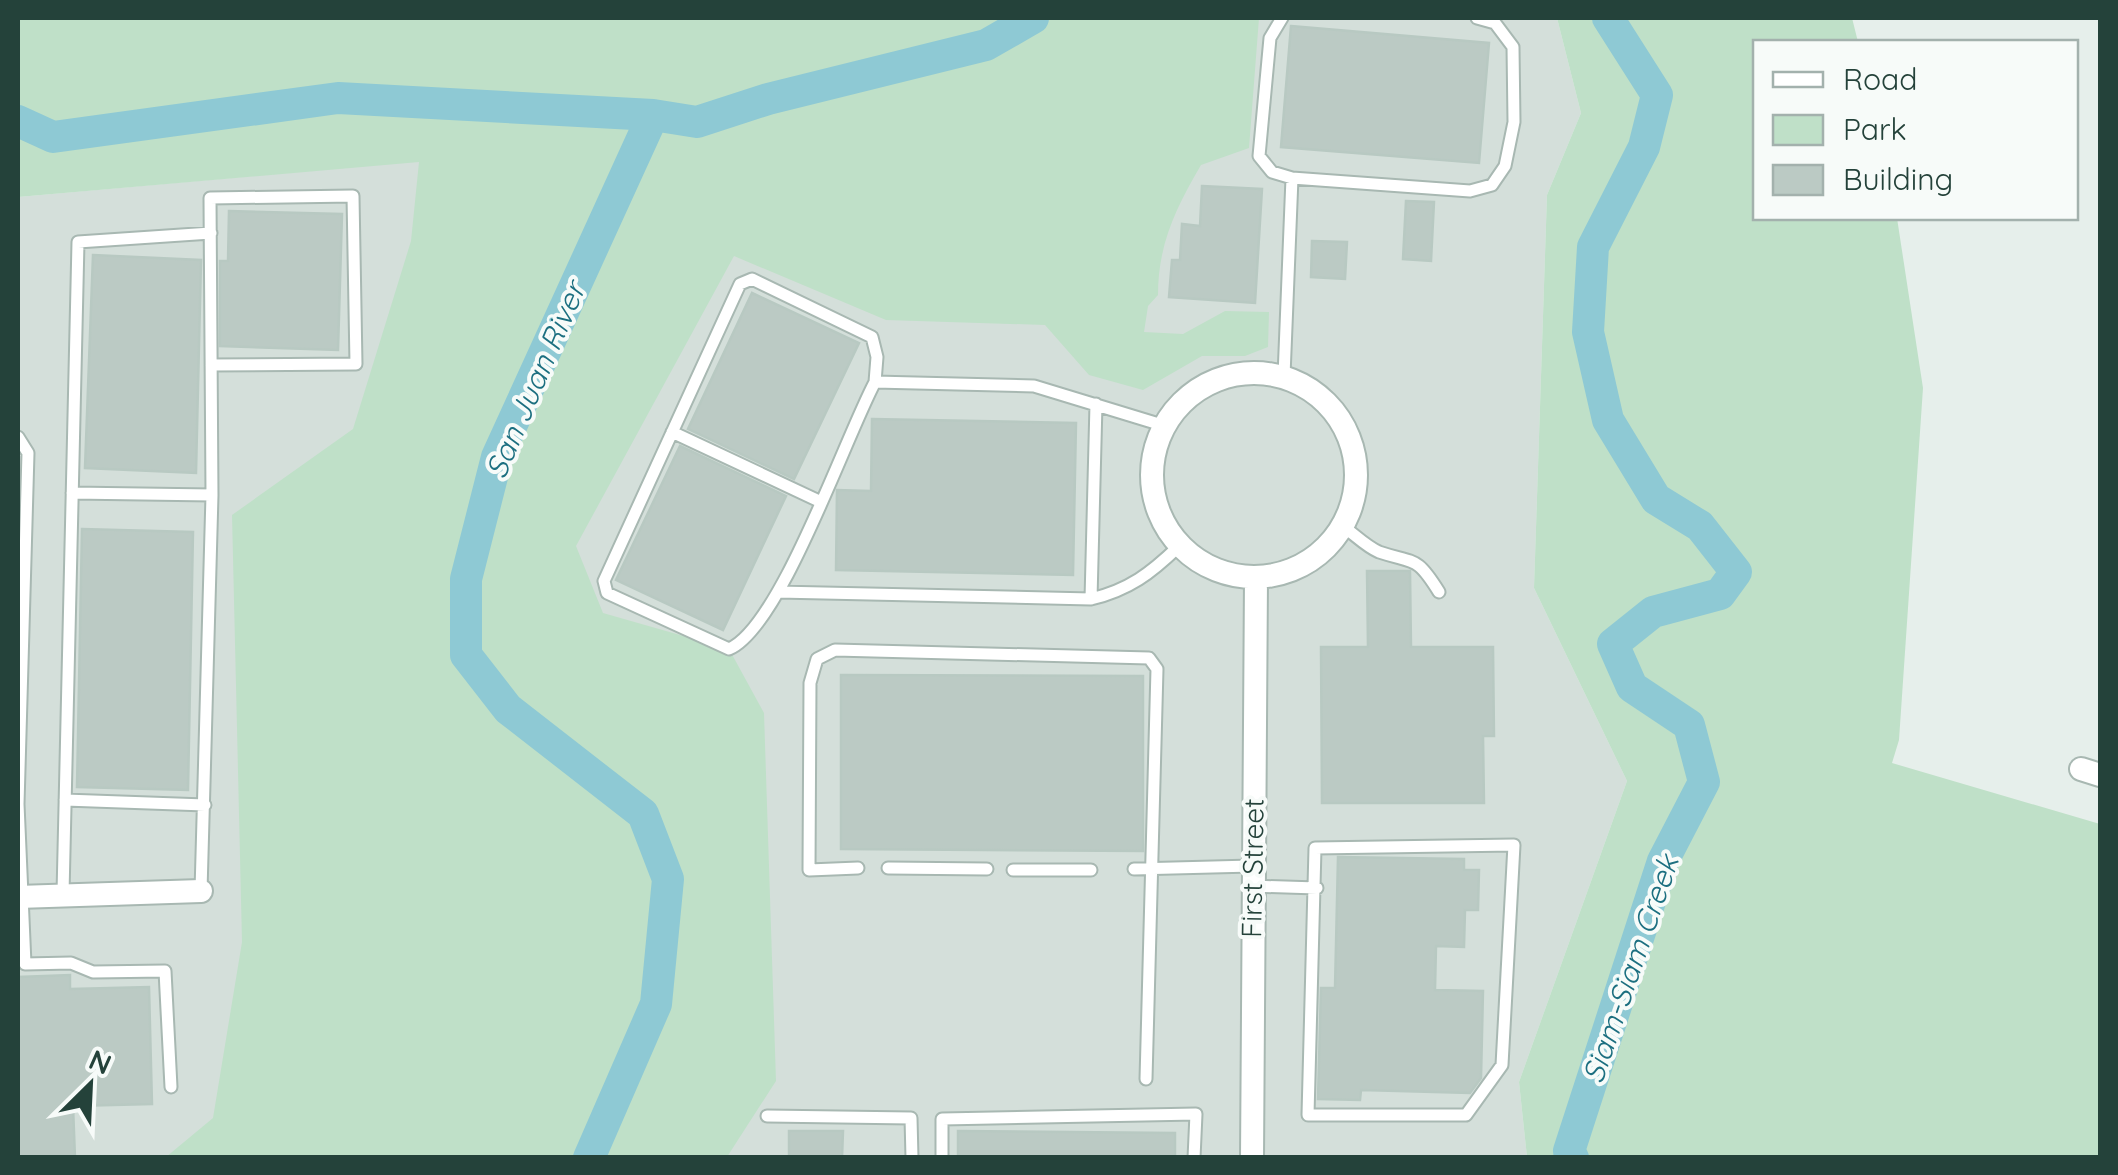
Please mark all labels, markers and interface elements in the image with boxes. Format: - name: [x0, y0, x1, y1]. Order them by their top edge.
- legend: [1753, 40, 2078, 220]
- text: Road: [1843, 60, 1917, 98]
- text: Park: [1843, 110, 1907, 148]
- text: Building: [1843, 160, 1953, 198]
- water label: San Juan River: [477, 273, 595, 484]
- street label: First Street: [1233, 798, 1271, 938]
- water label: Siam-Siam Creek: [1573, 848, 1688, 1088]
- north arrow: [40, 1035, 140, 1135]
- text: N: [84, 1042, 117, 1082]

